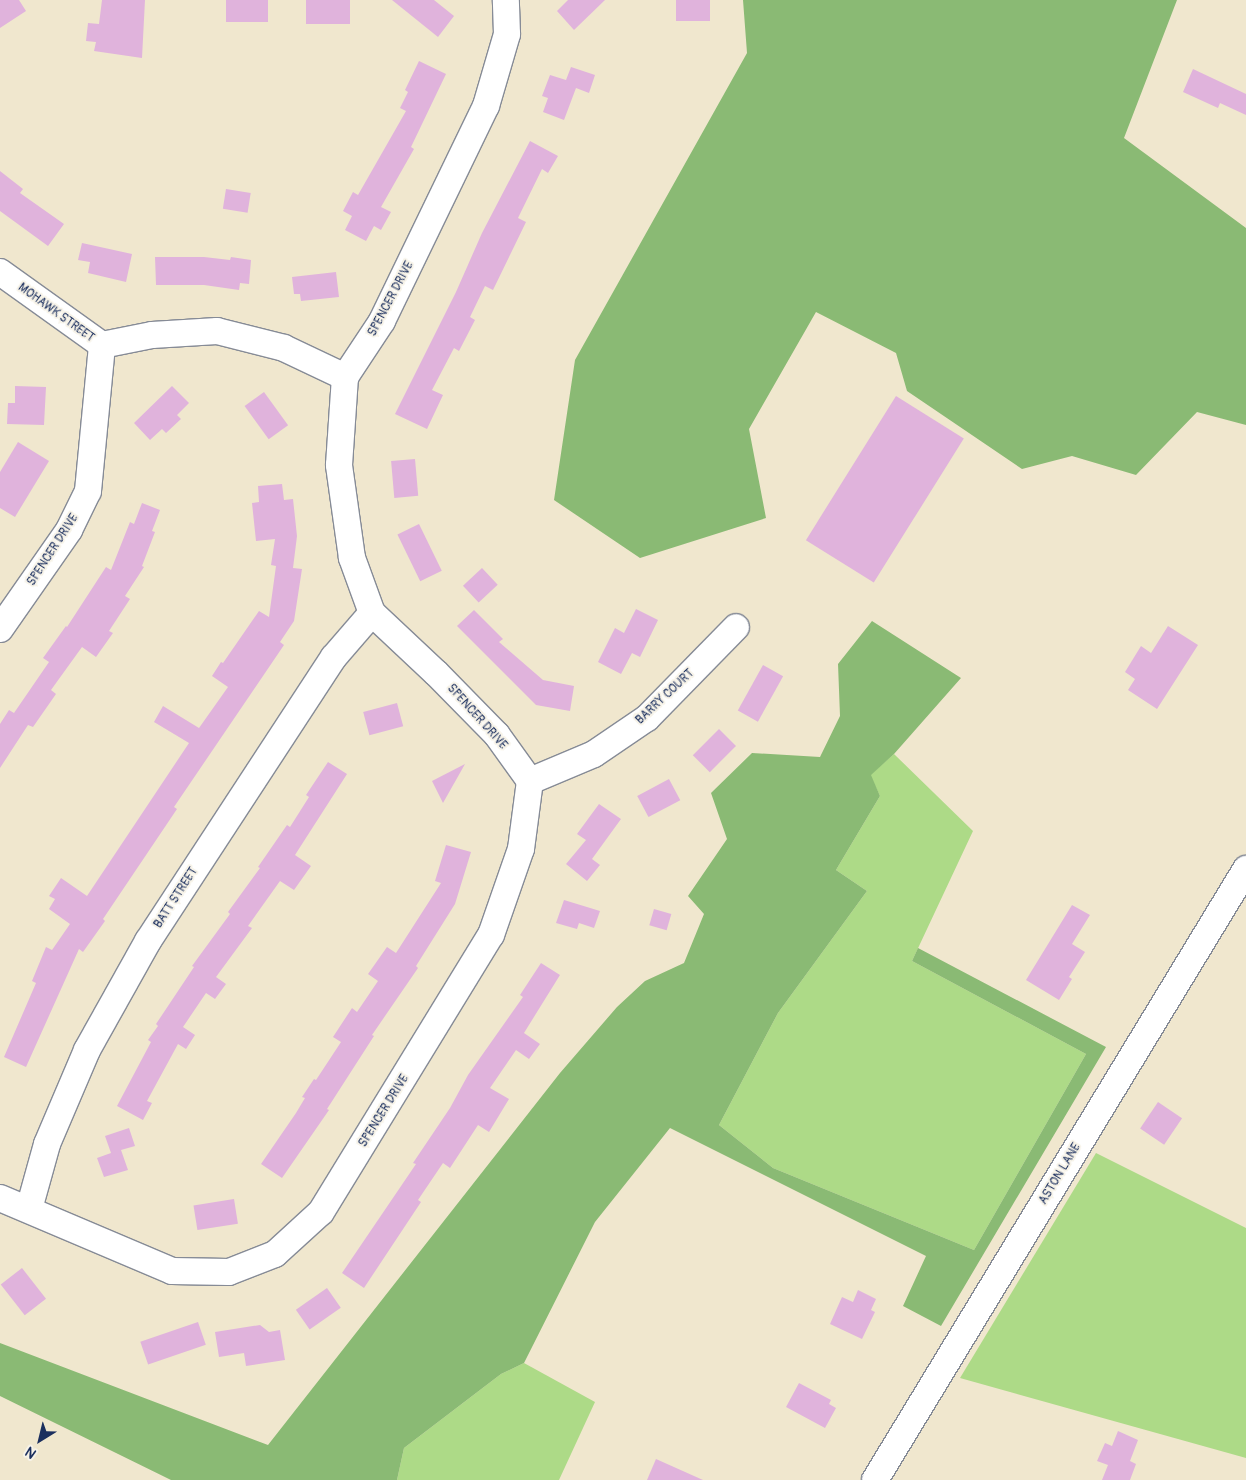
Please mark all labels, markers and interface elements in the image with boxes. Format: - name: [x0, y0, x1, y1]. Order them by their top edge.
- street label: SPENCER DRIVE: [365, 259, 417, 339]
- street label: MOHAWK STREET: [15, 281, 97, 345]
- street label: SPENCER DRIVE: [24, 511, 82, 589]
- street label: BARRY COURT: [633, 666, 697, 728]
- street label: SPENCER DRIVE: [444, 681, 510, 753]
- street label: BATT STREET: [151, 865, 201, 931]
- street label: SPENCER DRIVE: [356, 1072, 412, 1150]
- street label: ASTON LANE: [1036, 1141, 1084, 1207]
- north arrow: [15, 1415, 65, 1465]
- text: N: [22, 1443, 40, 1462]

